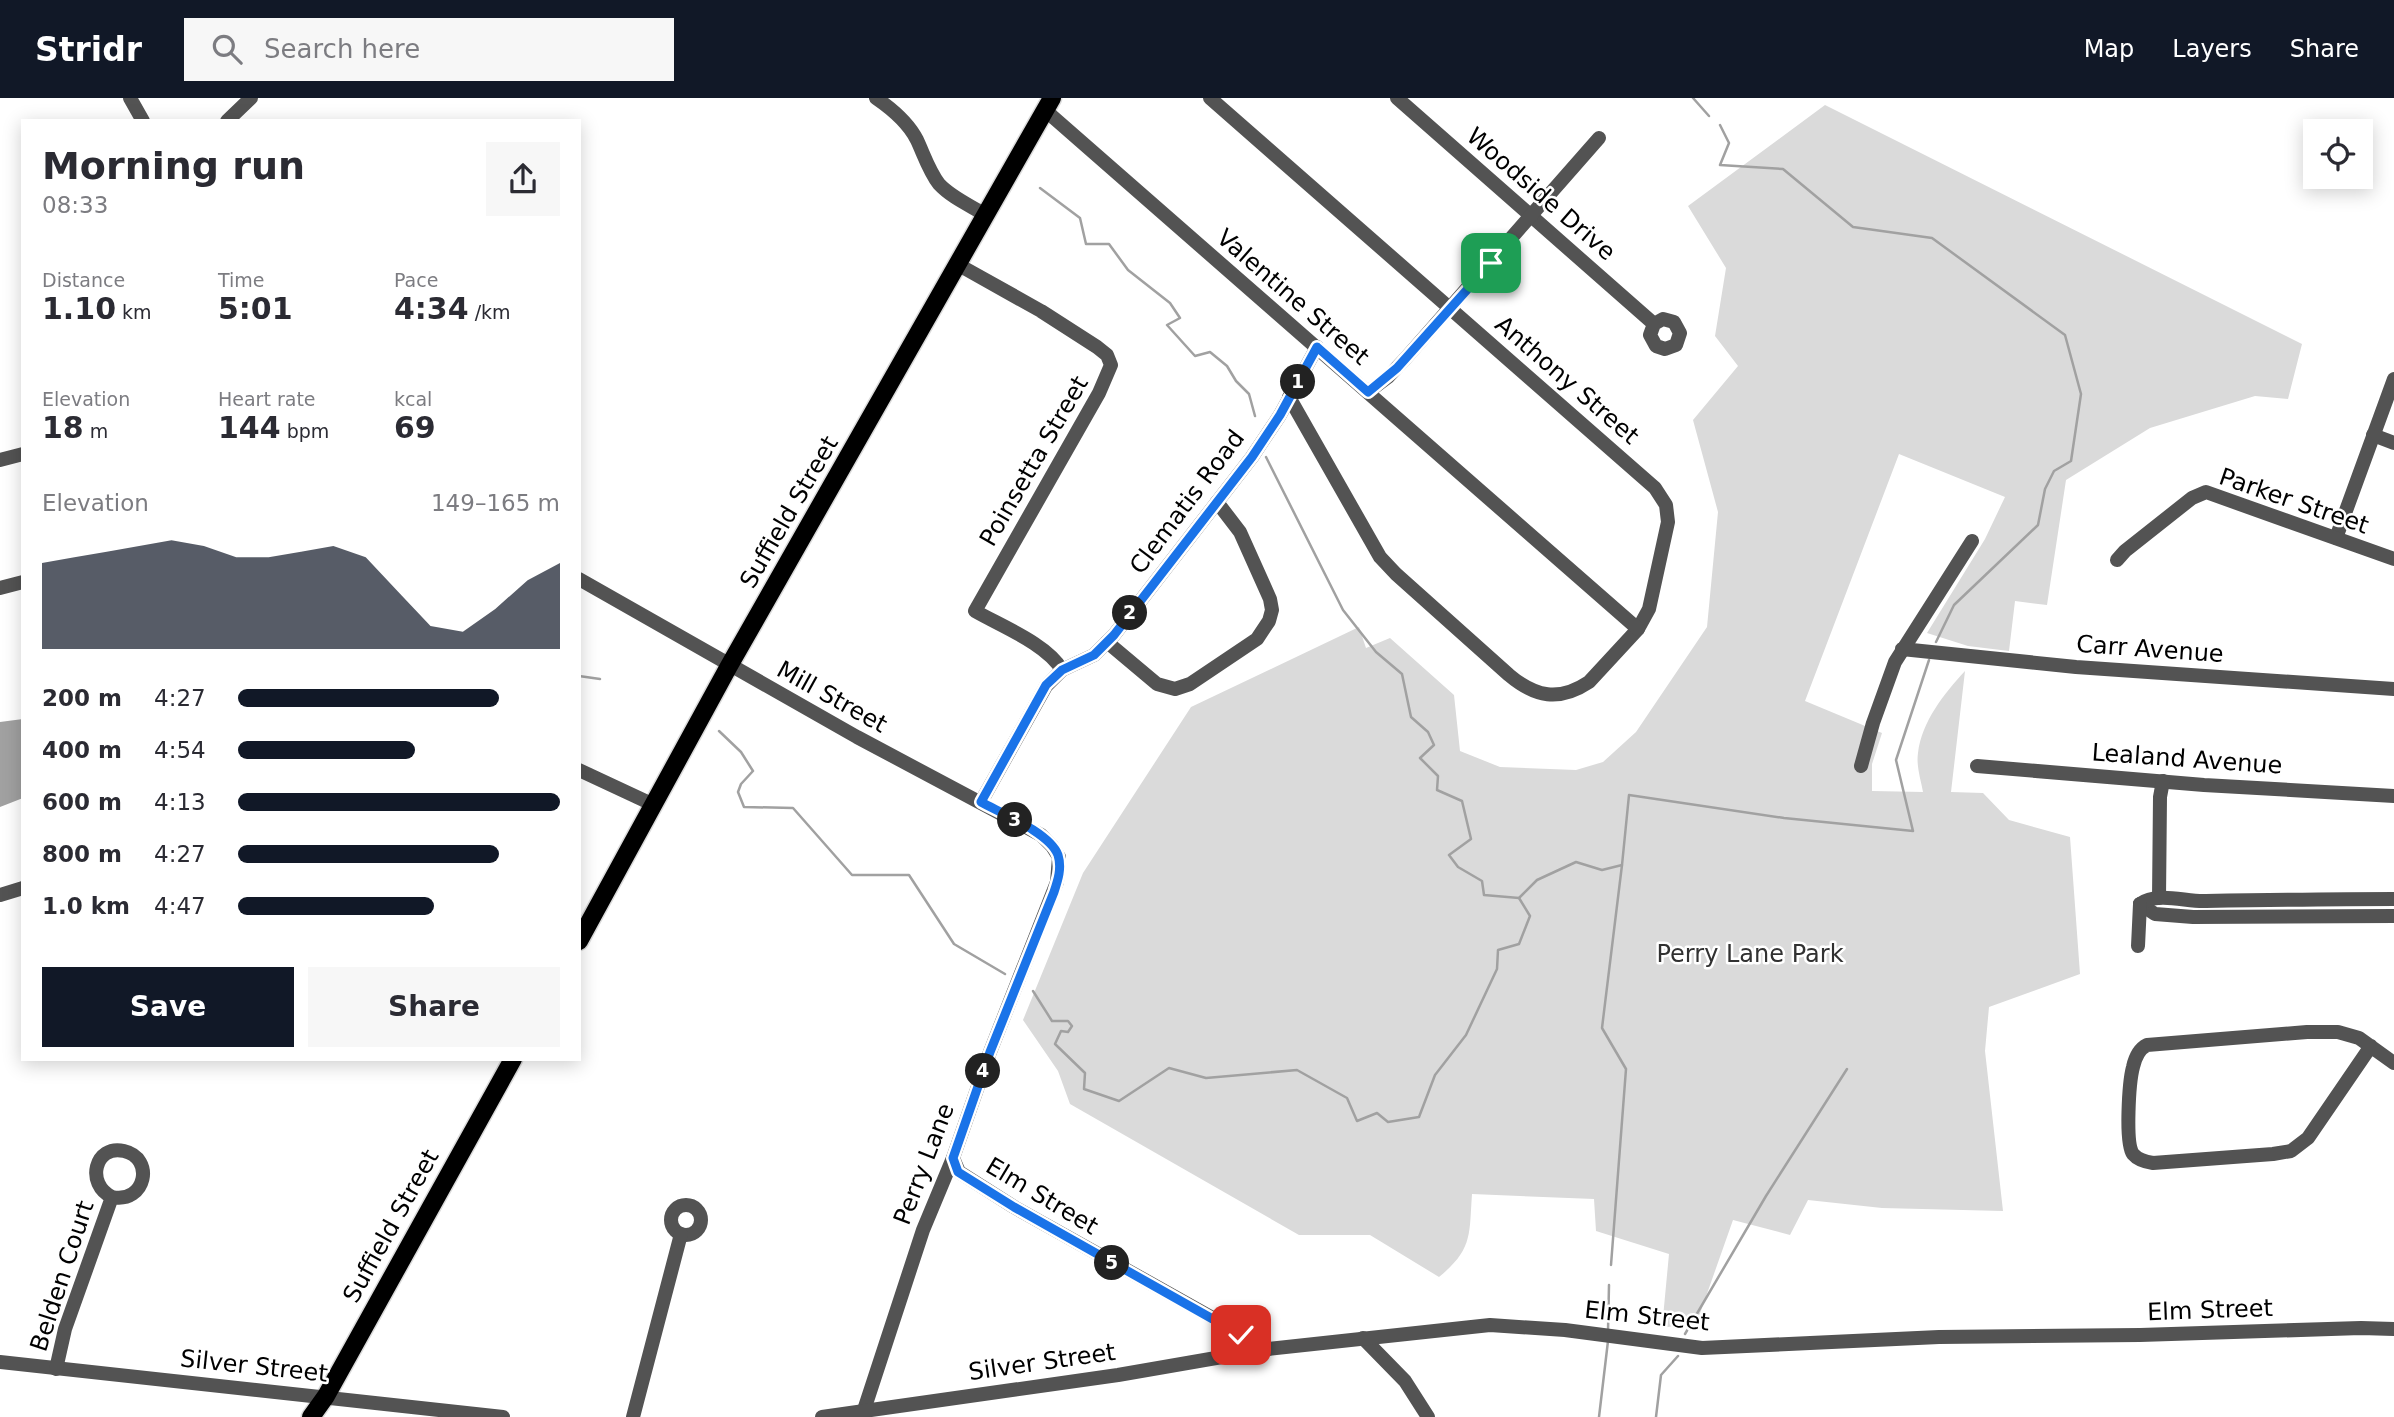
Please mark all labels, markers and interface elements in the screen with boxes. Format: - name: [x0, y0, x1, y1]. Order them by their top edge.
- search box: [184, 18, 674, 81]
- text: Stridr: [35, 30, 142, 69]
- icon: search: [208, 30, 246, 68]
- text: Search here: [264, 34, 420, 64]
- text: Map: [2084, 35, 2134, 63]
- text: Layers: [2172, 35, 2252, 63]
- text: Share: [2290, 35, 2359, 63]
- map controls: [2303, 119, 2373, 189]
- button: locate: [2303, 119, 2373, 189]
- street label: Woodside Drive: [1461, 122, 1621, 266]
- button: share: [486, 142, 560, 216]
- text: Morning run: [42, 144, 305, 188]
- text: 08:33: [42, 192, 108, 218]
- street label: Valentine Street: [1211, 223, 1375, 371]
- pin: [1461, 233, 1521, 293]
- icon: arrive: [1472, 244, 1510, 282]
- text: Distance: [42, 269, 125, 291]
- text: Time: [218, 269, 265, 291]
- text: Pace: [394, 269, 438, 291]
- text: 1.10: [42, 291, 116, 326]
- text: 5:01: [218, 291, 293, 326]
- text: 4:34: [394, 291, 469, 326]
- text: km: [116, 301, 152, 323]
- text: /km: [469, 301, 511, 323]
- street label: Anthony Street: [1490, 310, 1644, 450]
- pin: 1: [1280, 364, 1316, 400]
- text: 1: [1291, 370, 1304, 392]
- street label: Poinsetta Street: [974, 371, 1094, 551]
- text: Elevation: [42, 388, 130, 410]
- text: Heart rate: [218, 388, 316, 410]
- text: kcal: [394, 388, 432, 410]
- text: 18: [42, 410, 84, 445]
- text: 144: [218, 410, 281, 445]
- text: 69: [394, 410, 436, 445]
- text: m: [84, 420, 108, 442]
- text: bpm: [281, 420, 329, 442]
- street label: Clematis Road: [1124, 425, 1250, 579]
- street label: Suffield Street: [734, 431, 844, 593]
- street label: Parker Street: [2216, 462, 2372, 540]
- text: Elevation: [42, 490, 149, 516]
- text: 149–165 m: [431, 490, 560, 516]
- pin: 2: [1112, 596, 1148, 630]
- text: 2: [1123, 601, 1136, 623]
- street label: Carr Avenue: [2075, 630, 2225, 668]
- street label: Mill Street: [772, 655, 892, 739]
- text: 200 m: [42, 685, 122, 711]
- text: 4:27: [154, 685, 206, 711]
- text: 400 m: [42, 737, 122, 763]
- text: 4:54: [154, 737, 206, 763]
- street label: Lealand Avenue: [2091, 738, 2283, 780]
- text: 600 m: [42, 789, 122, 815]
- text: 4:13: [154, 789, 206, 815]
- pin: 3: [998, 802, 1032, 838]
- text: 3: [1008, 808, 1021, 830]
- text: 800 m: [42, 841, 122, 867]
- text: 4:27: [154, 841, 206, 867]
- text: 1.0 km: [42, 893, 130, 919]
- text: 4:47: [154, 893, 206, 919]
- park label: Perry Lane Park: [1656, 940, 1844, 968]
- button: Save: [42, 967, 294, 1047]
- button: Share: [308, 967, 560, 1047]
- pin: 4: [965, 1054, 1000, 1088]
- text: 4: [976, 1059, 989, 1081]
- street label: Perry Lane: [888, 1099, 960, 1229]
- street label: Suffield Street: [337, 1144, 445, 1308]
- street label: Elm Street: [981, 1152, 1103, 1240]
- street label: Belden Court: [24, 1197, 100, 1355]
- pin: 5: [1094, 1246, 1130, 1280]
- text: 5: [1105, 1251, 1118, 1273]
- street label: Elm Street: [2147, 1294, 2273, 1326]
- street label: Elm Street: [1583, 1296, 1711, 1336]
- pin: [1211, 1305, 1271, 1365]
- icon: check: [1222, 1316, 1260, 1354]
- street label: Silver Street: [967, 1338, 1117, 1386]
- street label: Silver Street: [179, 1344, 329, 1388]

